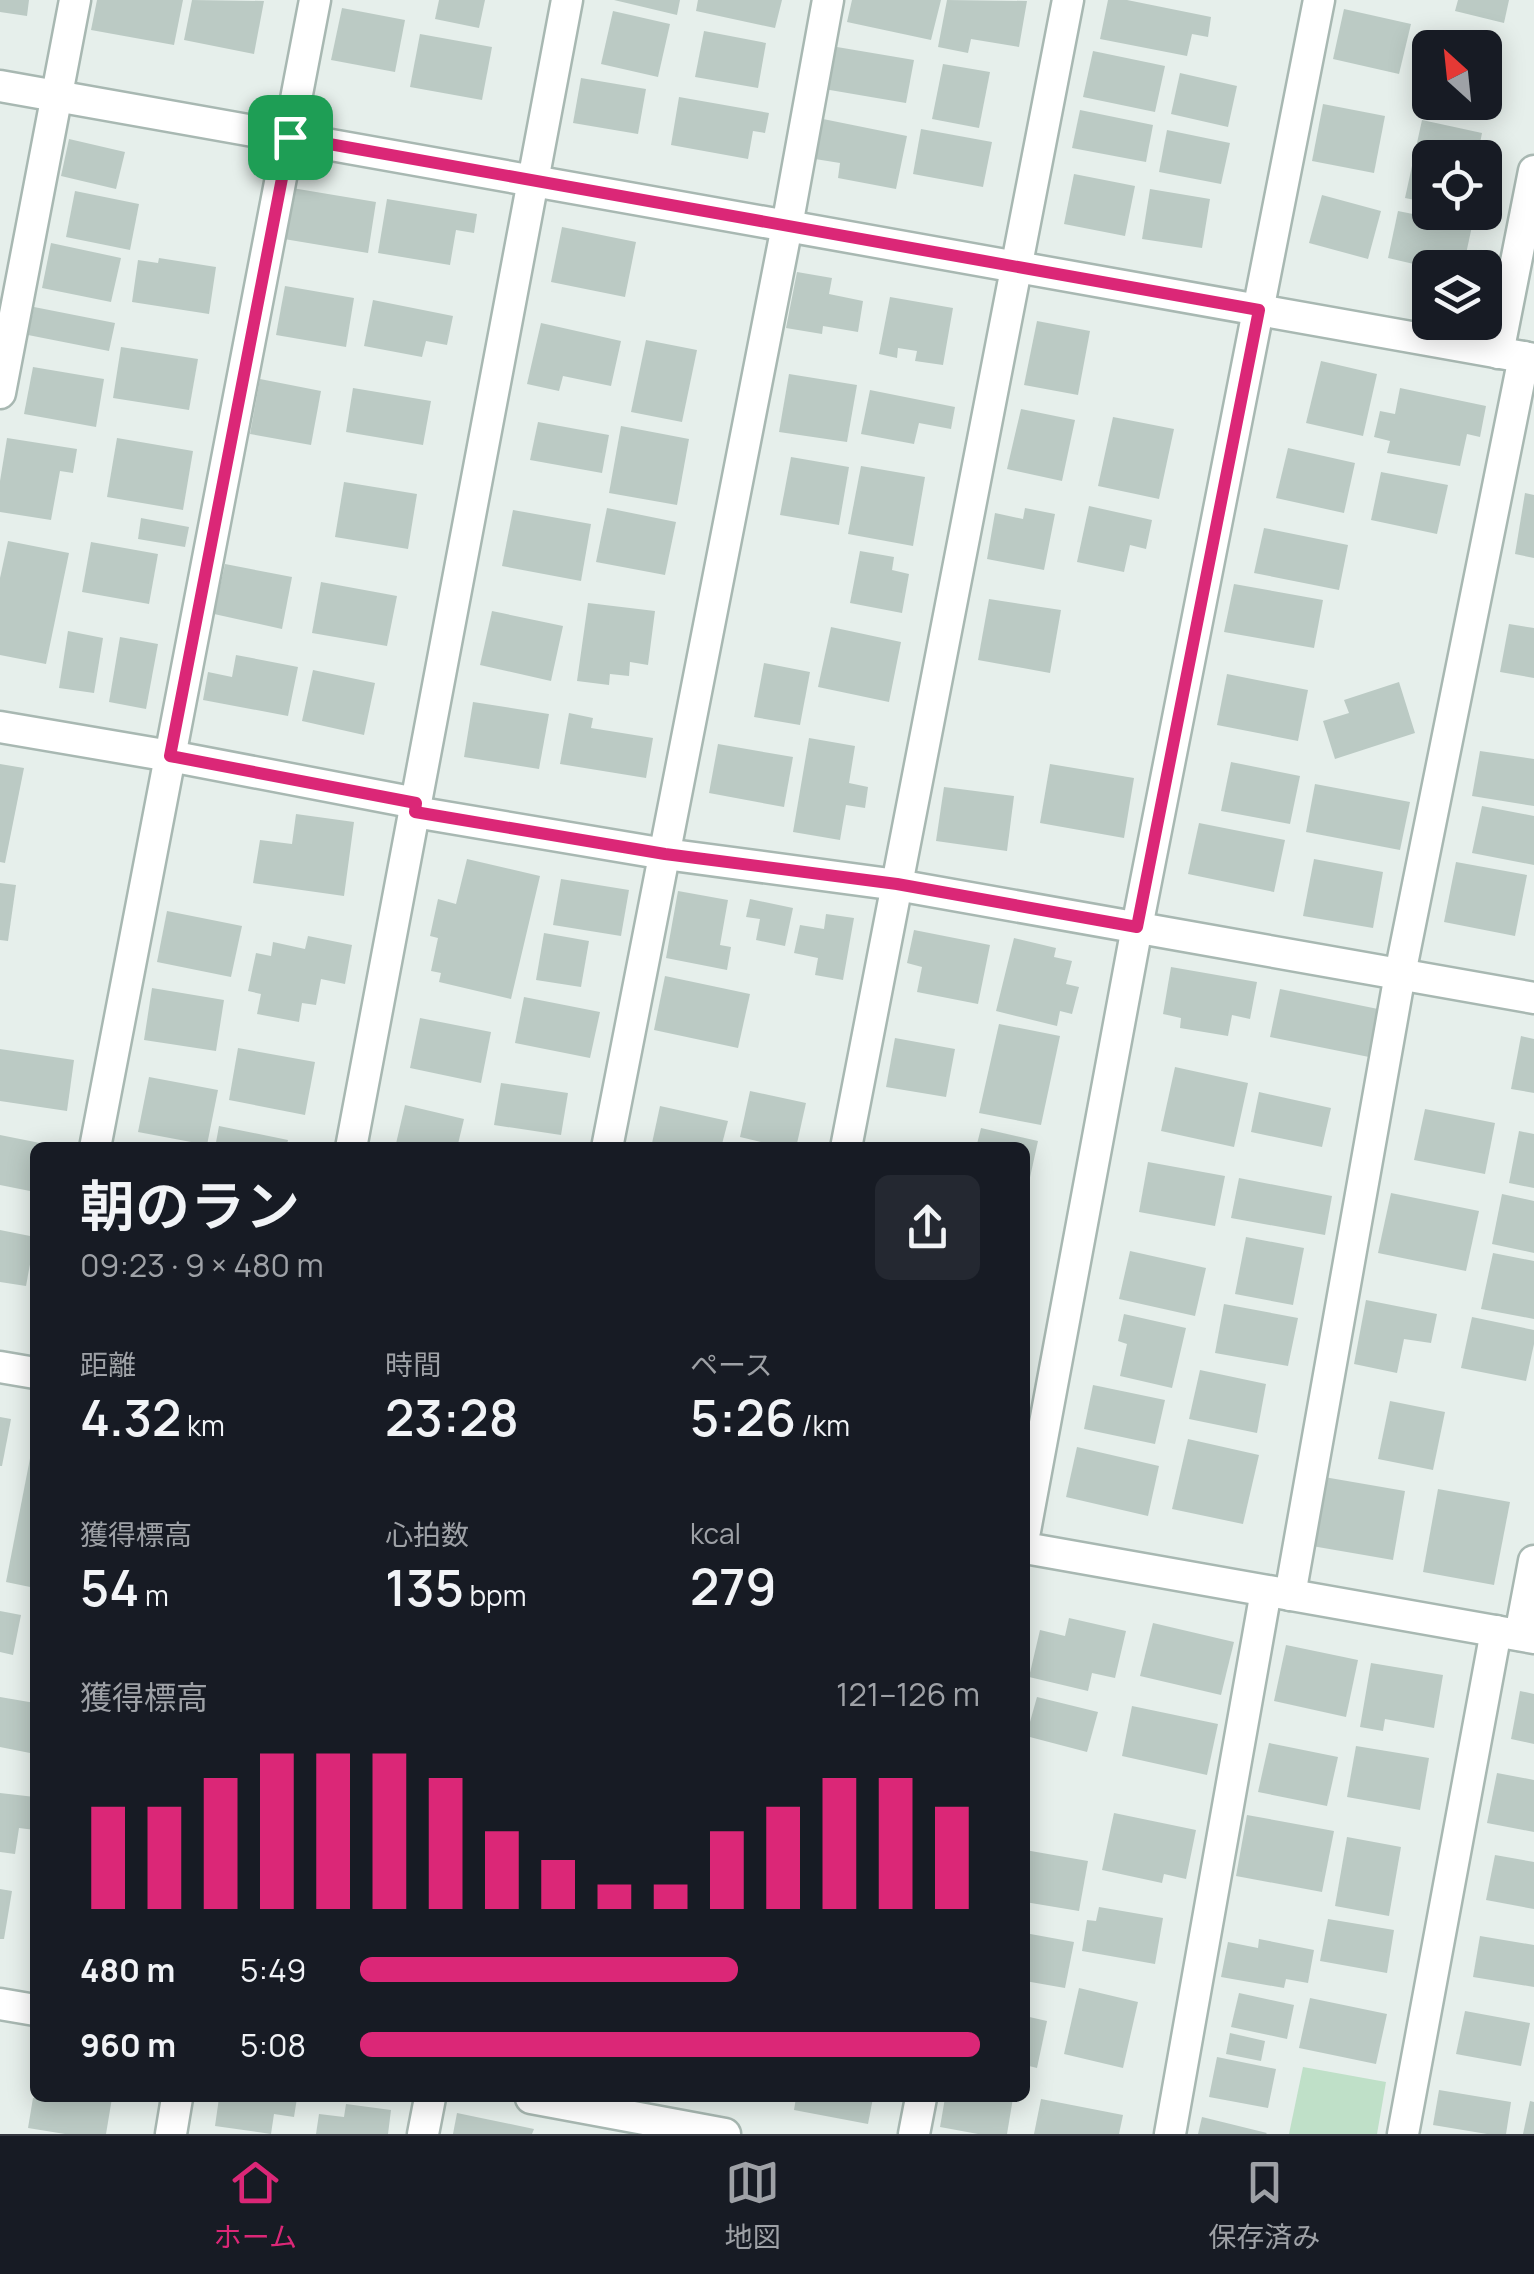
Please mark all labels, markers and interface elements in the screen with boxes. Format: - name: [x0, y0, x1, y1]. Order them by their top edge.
- north arrow: [1412, 30, 1502, 120]
- map controls: [1412, 30, 1502, 340]
- pin: [248, 95, 333, 180]
- icon: arrive: [263, 110, 318, 165]
- button: locate: [1412, 140, 1502, 230]
- button: layers: [1412, 250, 1502, 340]
- text: 朝のラン: [80, 1167, 300, 1243]
- button: share: [875, 1175, 980, 1280]
- text: 09:23 · 9 × 480 m: [80, 1243, 324, 1287]
- text: 距離: [80, 1345, 136, 1383]
- text: 時間: [385, 1345, 441, 1383]
- text: ペース: [690, 1345, 773, 1383]
- text: 4.32: [80, 1383, 181, 1451]
- text: 23:28: [385, 1383, 519, 1451]
- text: 5:26: [690, 1383, 796, 1451]
- text: km: [181, 1406, 225, 1444]
- text: /km: [796, 1406, 850, 1444]
- text: kcal: [690, 1514, 741, 1552]
- text: 獲得標高: [80, 1515, 192, 1553]
- text: 心拍数: [385, 1515, 469, 1553]
- text: 279: [690, 1552, 777, 1620]
- text: 54: [80, 1553, 139, 1621]
- text: 135: [385, 1553, 464, 1621]
- text: m: [139, 1576, 169, 1614]
- text: bpm: [464, 1576, 526, 1614]
- text: 121–126 m: [836, 1672, 980, 1716]
- text: 獲得標高: [80, 1675, 208, 1719]
- text: 480 m: [80, 1948, 175, 1992]
- text: 5:49: [240, 1948, 306, 1992]
- text: 960 m: [80, 2023, 176, 2067]
- text: 5:08: [240, 2023, 306, 2067]
- tab: ホーム: [214, 2155, 297, 2255]
- tab: 地図: [725, 2155, 781, 2255]
- tab: 保存済み: [1208, 2155, 1320, 2255]

